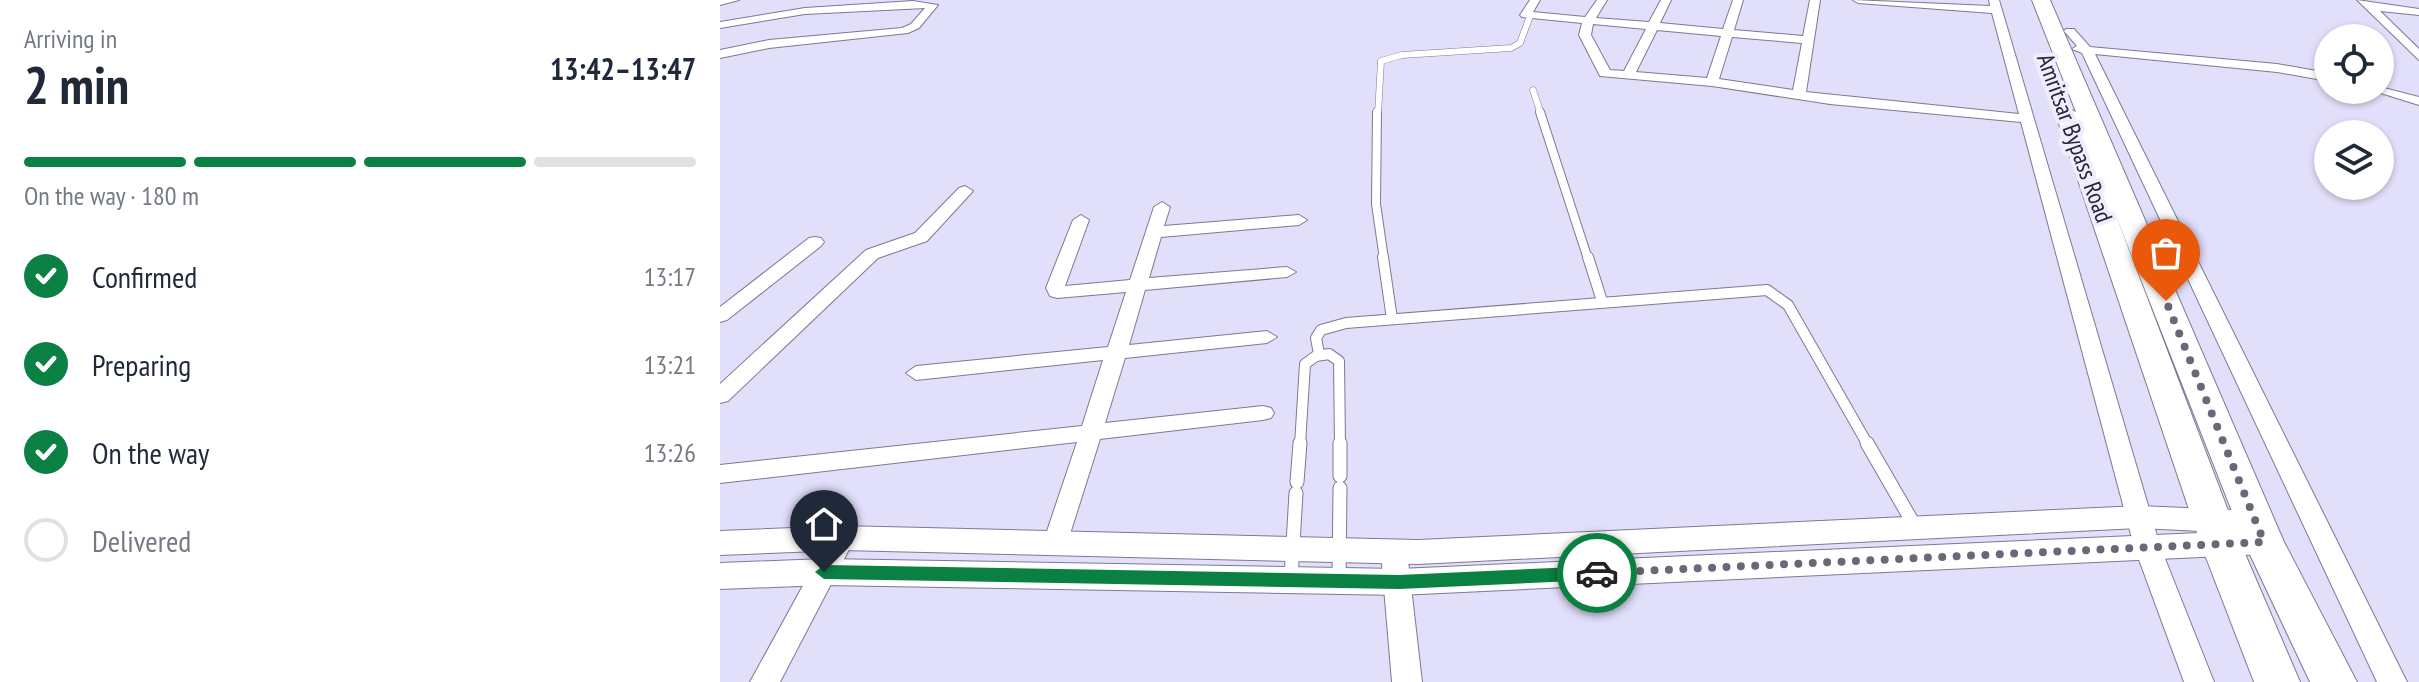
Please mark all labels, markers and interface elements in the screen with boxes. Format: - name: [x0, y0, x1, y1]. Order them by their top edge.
- text: Arriving in: [24, 22, 117, 55]
- map controls: [2314, 24, 2394, 200]
- button: locate: [2314, 24, 2394, 104]
- text: 13:42–13:47: [550, 49, 696, 88]
- street label: Amritsar Bypass Road: [2030, 49, 2120, 227]
- text: 2 min: [24, 51, 129, 118]
- button: layers: [2314, 120, 2394, 200]
- text: On the way · 180 m: [24, 179, 199, 212]
- pin: [2132, 219, 2200, 301]
- icon: bag: [2144, 231, 2188, 275]
- icon: check: [24, 254, 68, 298]
- text: Confirmed: [92, 257, 197, 296]
- text: 13:17: [644, 260, 696, 293]
- icon: check: [24, 342, 68, 386]
- text: Preparing: [92, 345, 191, 384]
- text: 13:21: [644, 348, 696, 381]
- icon: check: [24, 430, 68, 474]
- text: On the way: [92, 433, 209, 472]
- text: 13:26: [644, 436, 696, 469]
- pin: [790, 490, 858, 572]
- icon: home: [802, 502, 846, 546]
- text: Delivered: [92, 521, 191, 560]
- courier: [1557, 533, 1637, 613]
- icon: car: [1575, 551, 1619, 595]

